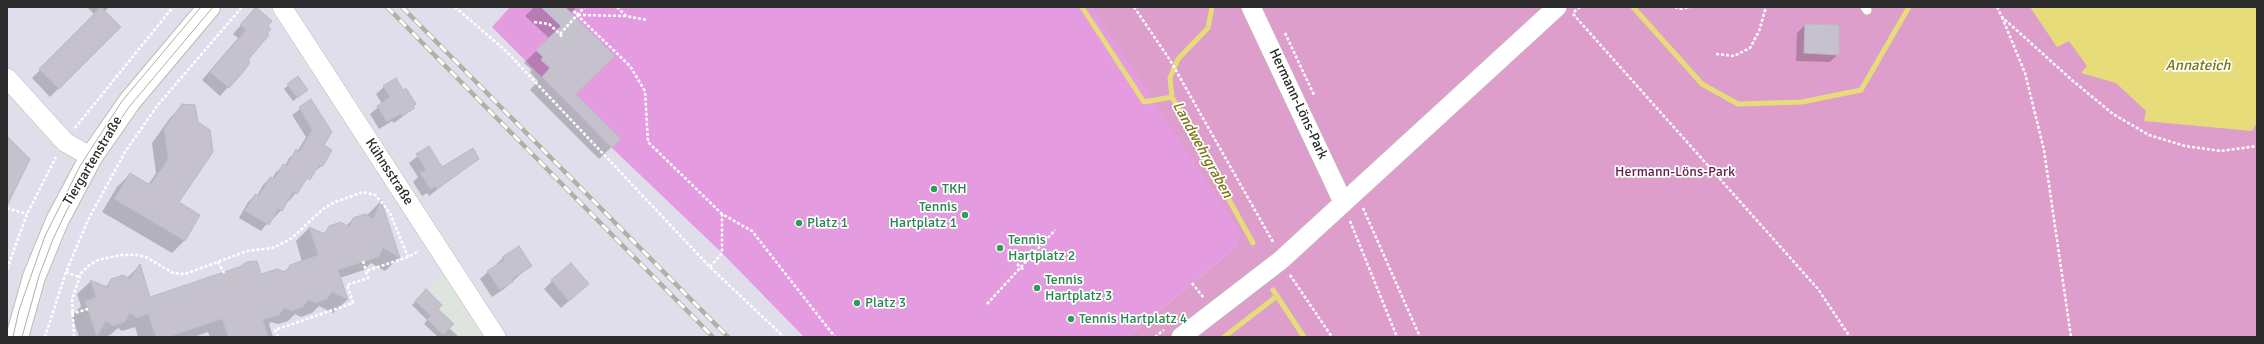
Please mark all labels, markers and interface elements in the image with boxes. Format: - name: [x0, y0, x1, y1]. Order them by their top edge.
- street label: Hermann-Löns-Park: [1265, 46, 1331, 162]
- water label: Annateich: [2166, 57, 2230, 75]
- water label: Landwehrgraben: [1168, 99, 1236, 201]
- street label: Tiergartenstraße: [60, 113, 126, 209]
- street label: Kühnsstraße: [361, 136, 417, 208]
- park label: Hermann-Löns-Park: [1615, 164, 1735, 180]
- place label: TKH: [942, 181, 967, 197]
- marker: TKH: [929, 184, 939, 194]
- place label: Tennis Hartplatz 1: [890, 199, 957, 232]
- marker: Tennis Hartplatz 1: [960, 210, 970, 220]
- place label: Platz 1: [807, 215, 848, 231]
- marker: Platz 1: [794, 218, 804, 228]
- place label: Tennis Hartplatz 2: [1008, 232, 1075, 264]
- marker: Tennis Hartplatz 2: [995, 243, 1005, 253]
- place label: Tennis Hartplatz 3: [1045, 272, 1112, 304]
- marker: Tennis Hartplatz 3: [1032, 283, 1042, 293]
- place label: Platz 3: [865, 295, 906, 311]
- marker: Platz 3: [852, 298, 862, 308]
- place label: Tennis Hartplatz 4: [1079, 311, 1187, 327]
- marker: Tennis Hartplatz 4: [1066, 314, 1076, 324]

